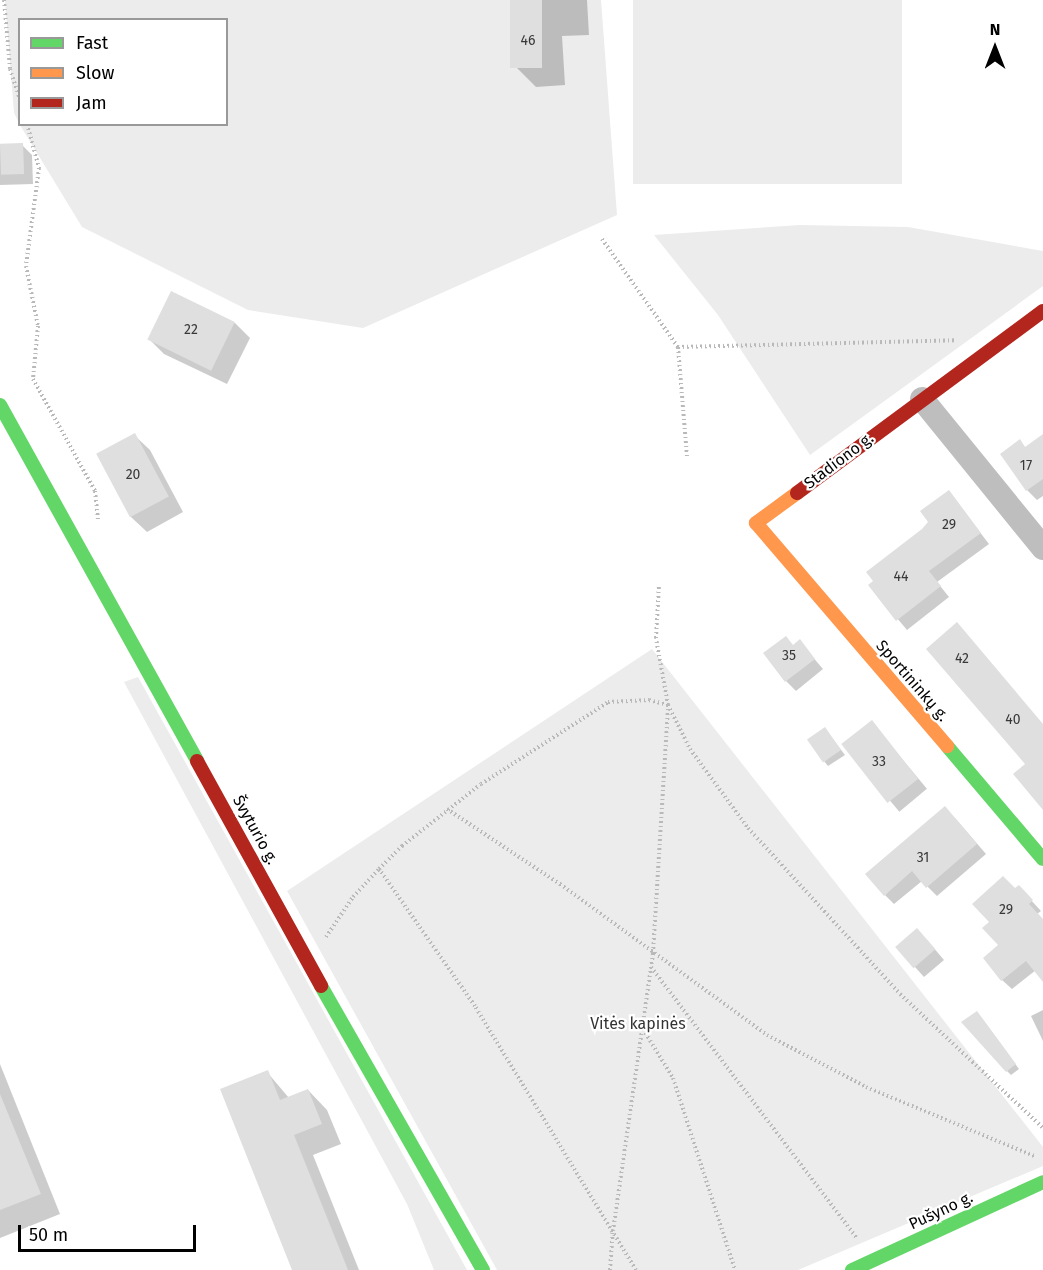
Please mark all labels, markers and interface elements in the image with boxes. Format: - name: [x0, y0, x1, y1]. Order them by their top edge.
- legend: [18, 18, 228, 126]
- north arrow: [965, 18, 1025, 78]
- text: N: [990, 20, 1000, 39]
- text: Fast: [76, 32, 108, 54]
- house number: 46: [521, 33, 535, 49]
- text: Slow: [76, 62, 114, 84]
- text: Jam: [76, 92, 107, 114]
- house number: 22: [184, 322, 198, 338]
- street label: Stadiono g.: [801, 429, 877, 493]
- house number: 17: [1020, 458, 1032, 474]
- house number: 20: [126, 467, 140, 483]
- house number: 29: [942, 517, 956, 533]
- house number: 44: [894, 569, 908, 585]
- street label: Sportininkų g.: [872, 637, 952, 725]
- house number: 35: [782, 648, 796, 664]
- house number: 42: [955, 651, 969, 667]
- house number: 40: [1005, 712, 1021, 728]
- house number: 33: [872, 754, 886, 770]
- street label: Švyturio g.: [228, 792, 282, 868]
- house number: 31: [917, 850, 929, 866]
- house number: 29: [999, 902, 1013, 918]
- park label: Vitės kapinės: [590, 1014, 686, 1034]
- street label: Pušyno g.: [906, 1188, 976, 1234]
- scale bar: [21, 1213, 200, 1251]
- text: 50 m: [29, 1224, 68, 1246]

